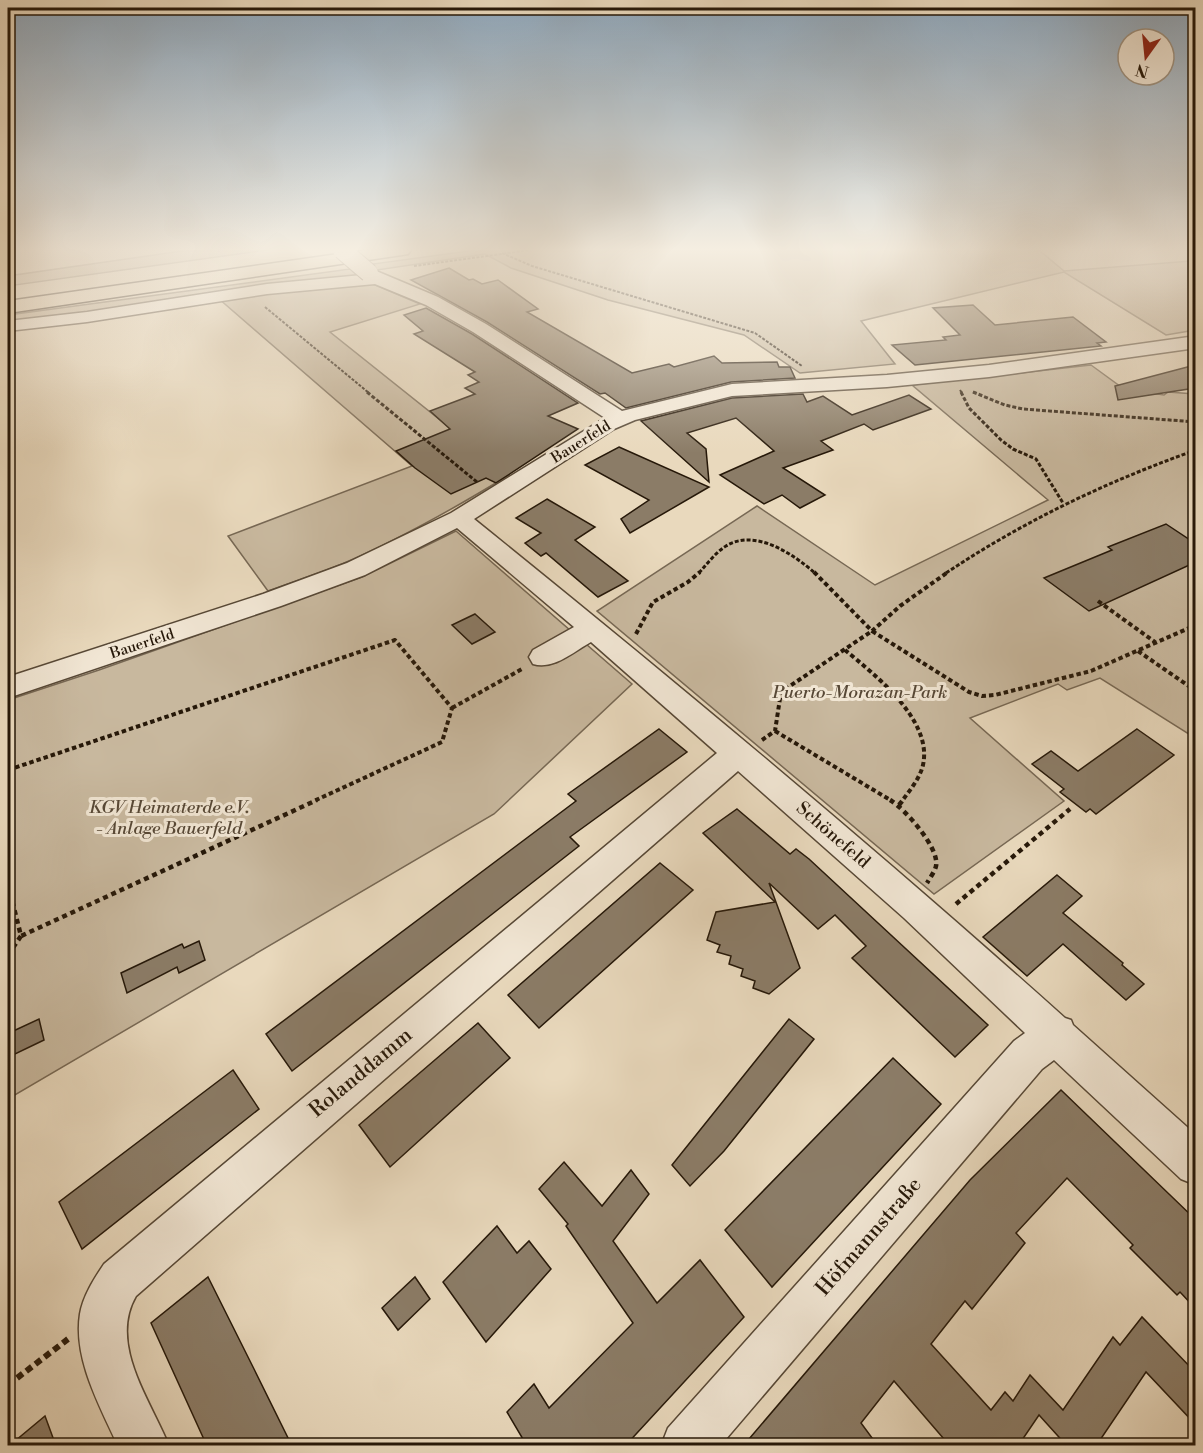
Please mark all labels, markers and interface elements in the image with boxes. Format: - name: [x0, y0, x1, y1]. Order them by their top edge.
- north arrow: [1116, 27, 1176, 87]
- text: N: [1133, 59, 1151, 82]
- street label: Bauerfeld: [547, 416, 615, 468]
- street label: Bauerfeld: [106, 625, 177, 664]
- park label: Puerto-Morazan-Park: [771, 681, 948, 704]
- park label: KGV Heimaterde e.V. - Anlage Bauerfeld: [89, 796, 250, 840]
- street label: Schönefeld: [791, 797, 875, 874]
- street label: Rolanddamm: [304, 1022, 418, 1124]
- street label: Höfmannstraße: [810, 1172, 928, 1302]

